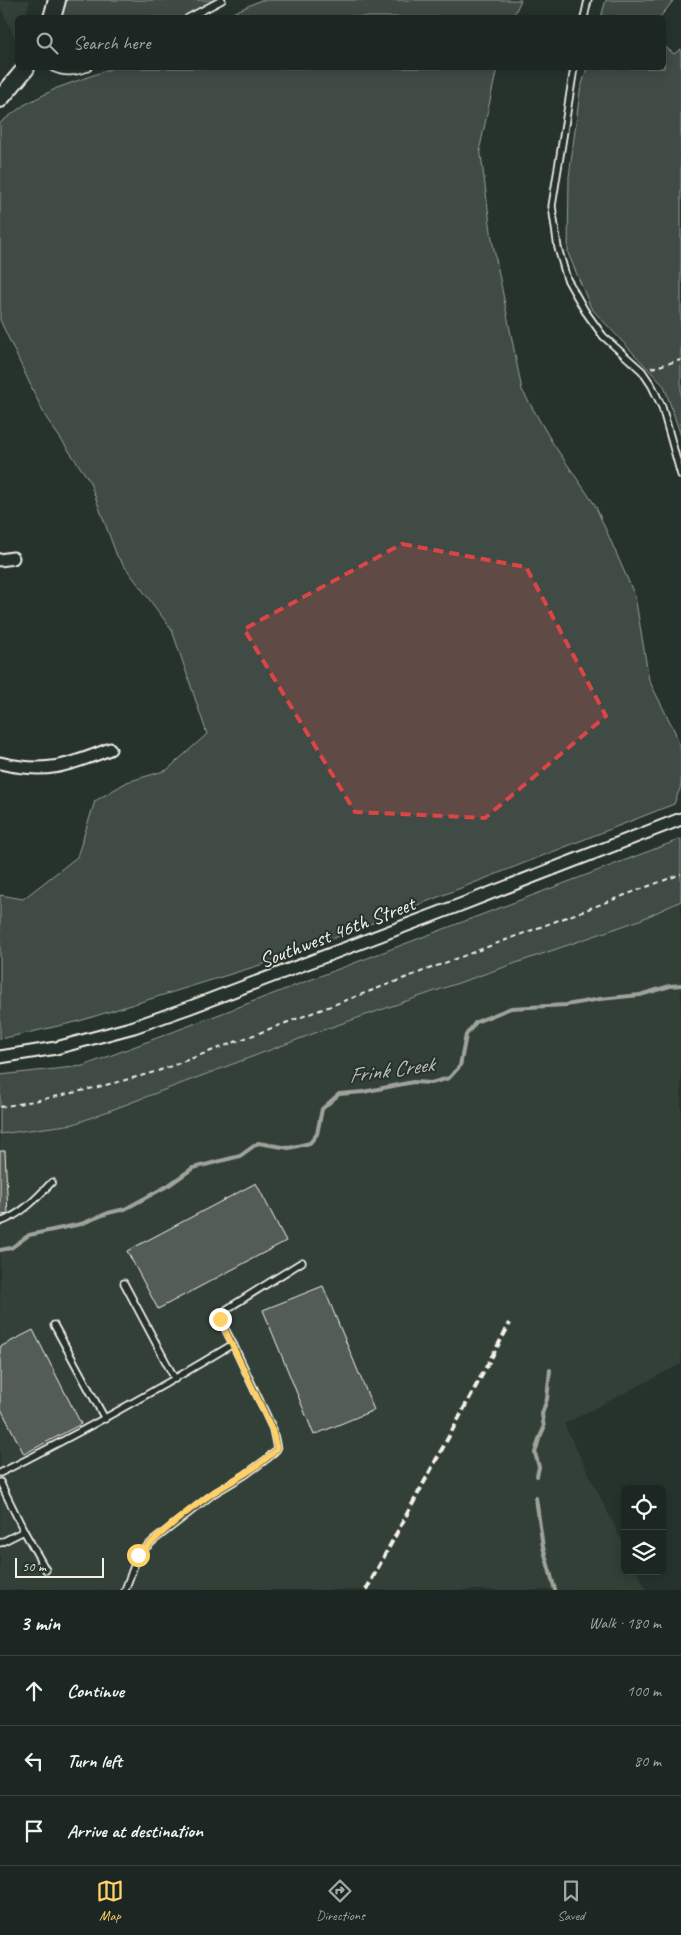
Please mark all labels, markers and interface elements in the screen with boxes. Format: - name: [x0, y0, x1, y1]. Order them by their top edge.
- search box: [15, 15, 666, 70]
- icon: search: [33, 29, 61, 57]
- text: Search here: [73, 31, 150, 55]
- street label: Southwest 46th Street: [256, 890, 420, 974]
- water label: Frink Creek: [346, 1050, 439, 1090]
- route end: [209, 1308, 232, 1331]
- map controls: [621, 1485, 666, 1575]
- button: locate: [621, 1485, 666, 1530]
- button: layers: [621, 1530, 666, 1575]
- route start: [127, 1544, 150, 1567]
- scale bar: [15, 1555, 104, 1578]
- text: 50 m: [22, 1558, 46, 1575]
- text: 3 min: [20, 1610, 60, 1636]
- text: Walk · 180 m: [589, 1613, 661, 1633]
- icon: ahead: [20, 1677, 48, 1705]
- text: Continue: [67, 1679, 124, 1703]
- text: 100 m: [627, 1681, 661, 1701]
- icon: left: [20, 1747, 48, 1775]
- text: Turn left: [67, 1749, 122, 1773]
- text: 80 m: [634, 1751, 661, 1771]
- icon: arrive: [20, 1817, 48, 1845]
- text: Arrive at destination: [67, 1819, 203, 1843]
- tab: Map: [96, 1877, 124, 1924]
- tab: Directions: [316, 1877, 365, 1924]
- tab: Saved: [557, 1877, 585, 1924]

